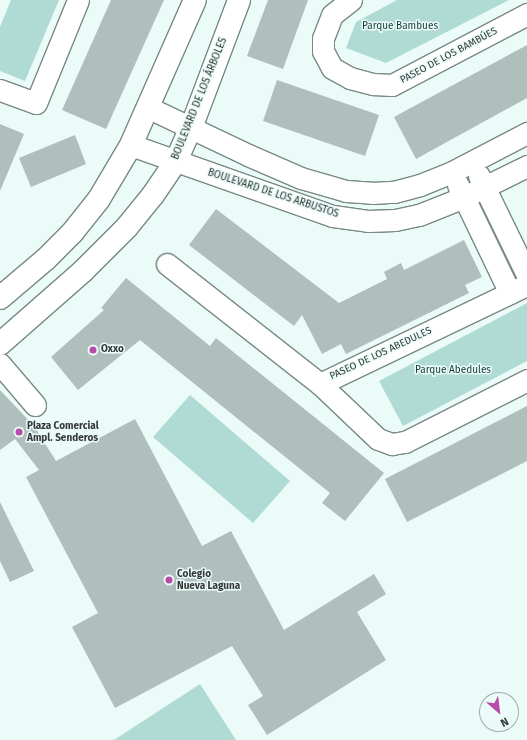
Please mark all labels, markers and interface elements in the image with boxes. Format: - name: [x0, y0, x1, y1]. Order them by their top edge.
- park label: Parque Bambues: [362, 21, 438, 33]
- street label: PASEO DE LOS BAMBÚES: [398, 25, 500, 87]
- street label: BOULEVARD DE LOS ÁRBOLES: [170, 36, 230, 162]
- street label: BOULEVARD DE LOS ARBUSTOS: [206, 167, 340, 221]
- street label: PASEO DE LOS ABEDULES: [328, 325, 434, 383]
- place label: Oxxo: [101, 344, 124, 356]
- marker: Oxxo: [88, 345, 98, 355]
- park label: Parque Abedules: [415, 365, 491, 377]
- place label: Plaza Comercial Ampl. Senderos: [27, 420, 99, 444]
- marker: Plaza Comercial Ampl. Senderos: [14, 427, 24, 437]
- place label: Colegio Nueva Laguna: [177, 568, 240, 592]
- marker: Colegio Nueva Laguna: [164, 575, 174, 585]
- north arrow: [479, 692, 519, 732]
- text: N: [498, 715, 511, 730]

